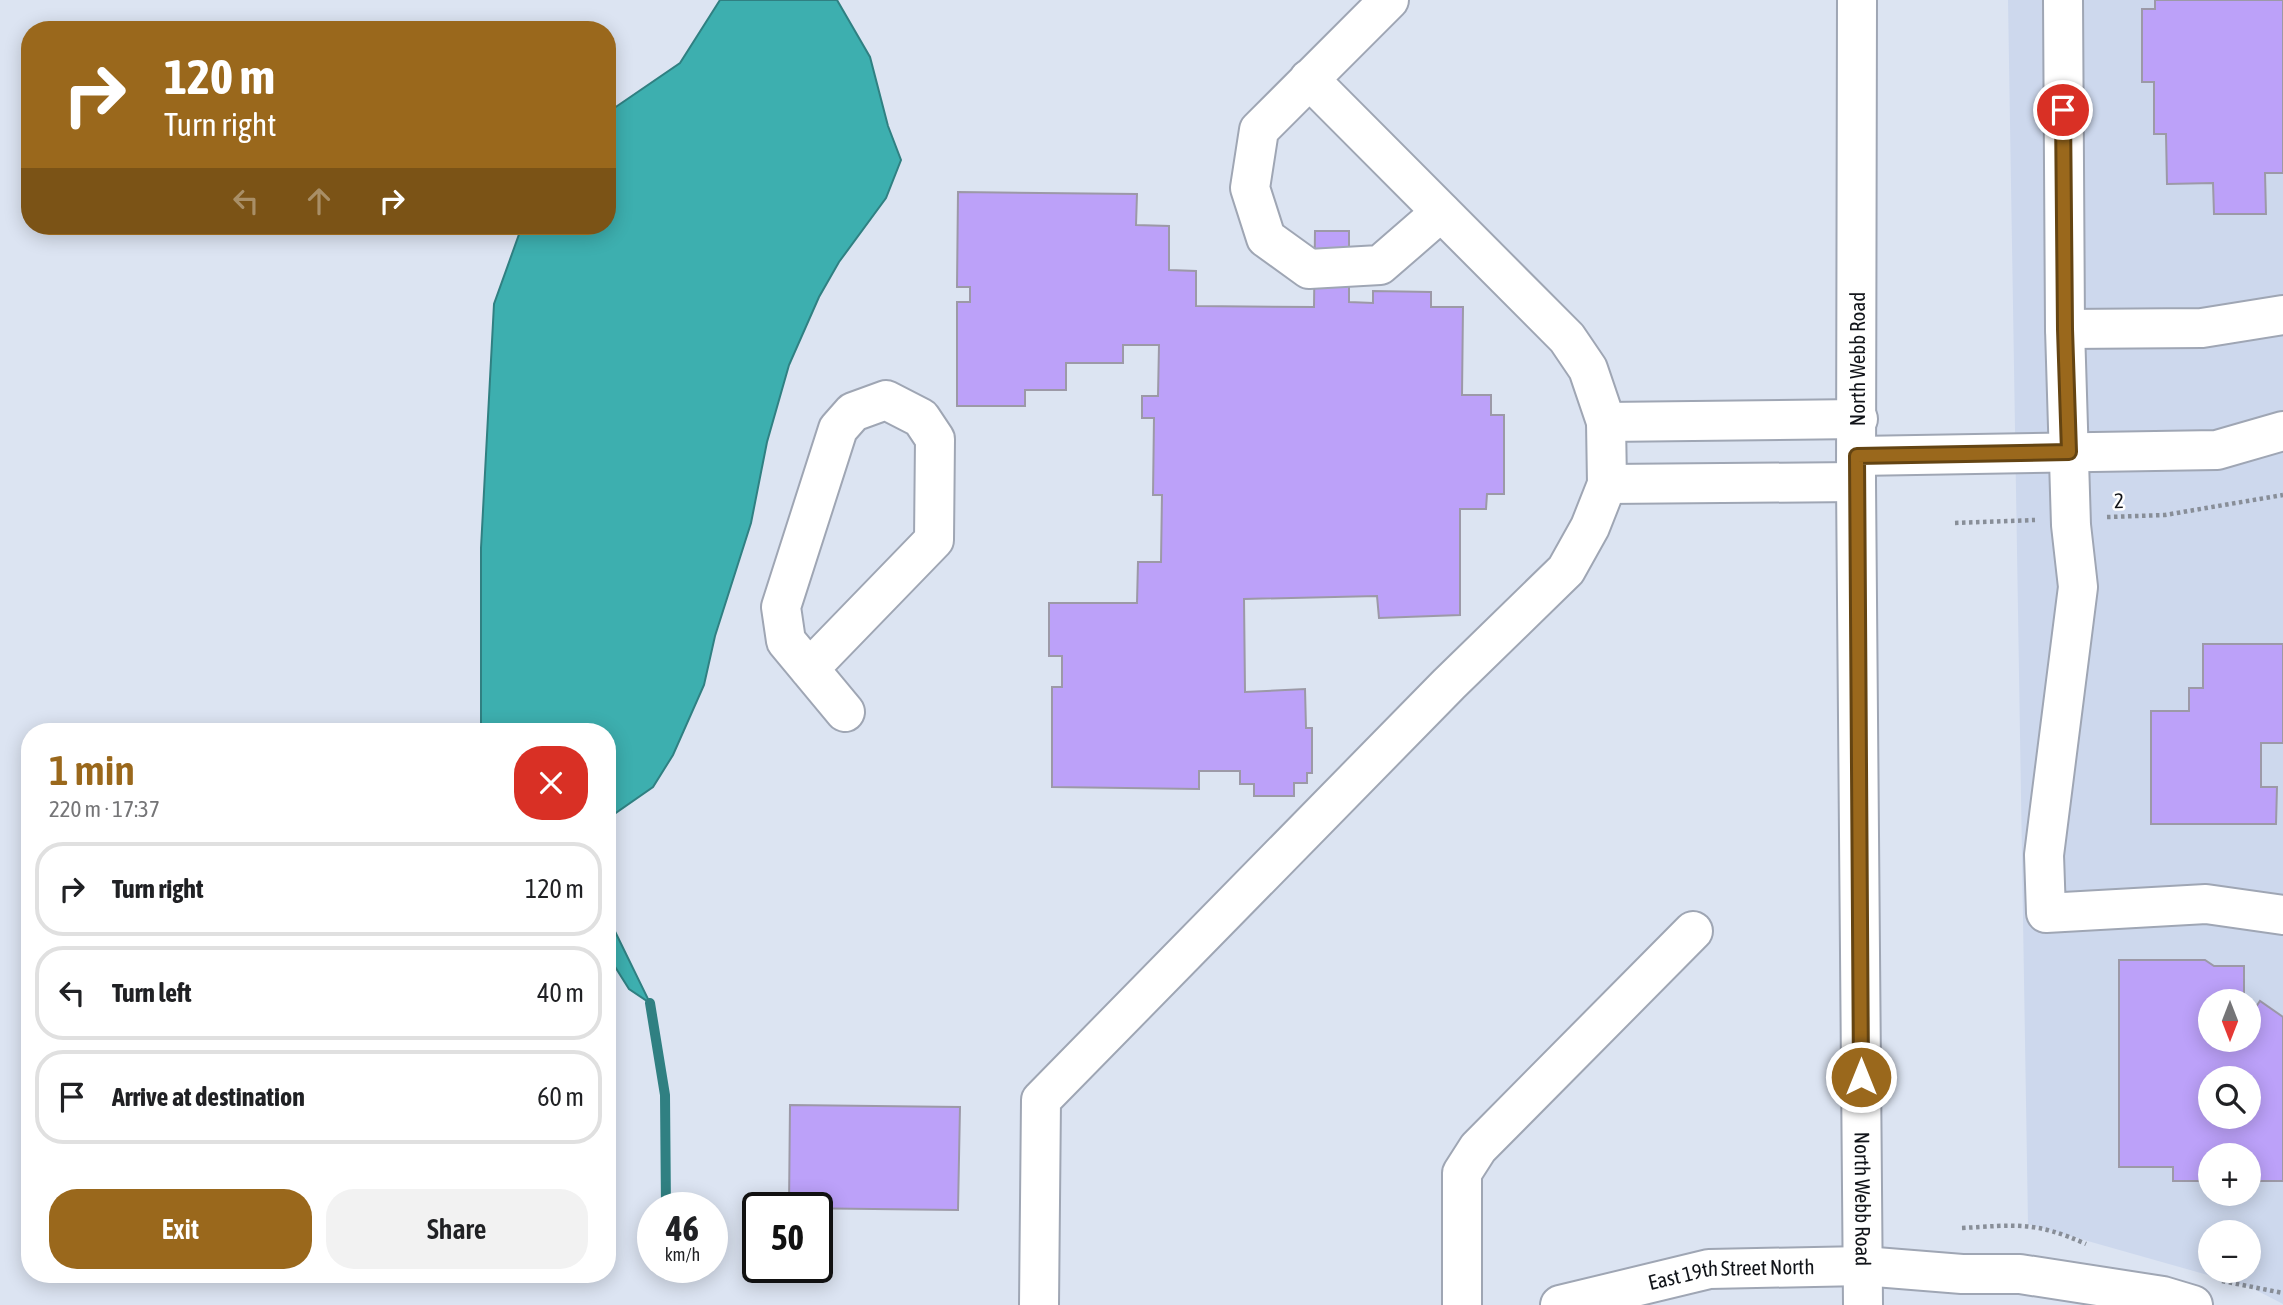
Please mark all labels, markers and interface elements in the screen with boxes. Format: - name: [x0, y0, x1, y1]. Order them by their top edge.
- text: 120 m: [164, 48, 275, 104]
- icon: right: [49, 49, 140, 140]
- pin: [2033, 80, 2093, 140]
- icon: arrive: [2044, 91, 2082, 129]
- text: Turn right: [164, 106, 277, 143]
- icon: left: [227, 182, 265, 220]
- icon: ahead: [300, 182, 338, 220]
- icon: right: [373, 182, 411, 220]
- street label: North Webb Road: [1845, 292, 1869, 426]
- street label: 2: [2114, 488, 2124, 512]
- text: 1 min: [49, 746, 135, 794]
- button: close: [514, 746, 588, 820]
- text: 220 m · 17:37: [49, 796, 160, 822]
- icon: right: [53, 870, 91, 908]
- text: Turn right: [112, 874, 203, 904]
- text: 120 m: [525, 874, 584, 904]
- icon: left: [53, 974, 91, 1012]
- text: Turn left: [112, 978, 192, 1008]
- text: 40 m: [537, 978, 584, 1008]
- north arrow: [2198, 989, 2261, 1052]
- map controls: [2198, 989, 2261, 1283]
- position arrow: [1824, 1040, 1898, 1114]
- button: search: [2198, 1066, 2261, 1129]
- icon: arrive: [53, 1078, 91, 1116]
- text: Arrive at destination: [112, 1082, 305, 1112]
- text: 60 m: [537, 1082, 584, 1112]
- street label: North Webb Road: [1851, 1132, 1876, 1266]
- button: +: [2198, 1143, 2261, 1206]
- button: Exit: [49, 1189, 312, 1269]
- button: Share: [326, 1189, 588, 1269]
- speed limit sign: 50: [742, 1192, 833, 1283]
- text: 46: [666, 1208, 699, 1248]
- button: −: [2198, 1220, 2261, 1283]
- text: km/h: [665, 1244, 700, 1265]
- street label: East 19th Street North: [1646, 1254, 1815, 1294]

